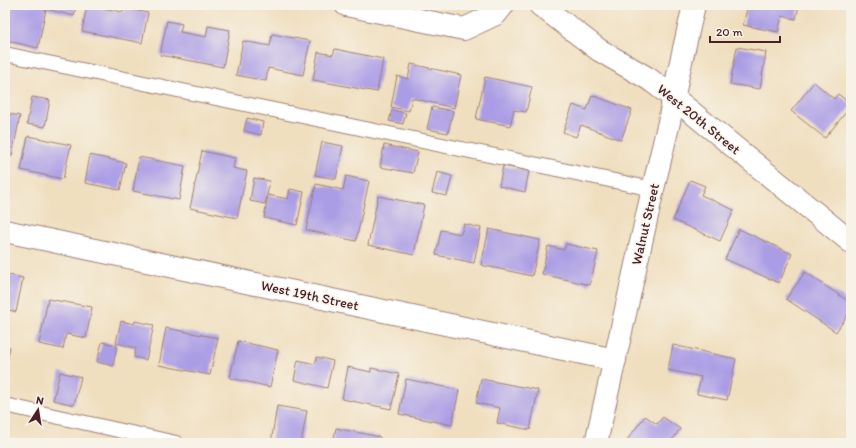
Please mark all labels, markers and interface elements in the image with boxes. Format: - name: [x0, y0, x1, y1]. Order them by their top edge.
- scale bar: [710, 18, 780, 44]
- text: 20 m: [716, 25, 743, 39]
- street label: West 20th Street: [654, 81, 744, 158]
- street label: Walnut Street: [628, 182, 663, 267]
- street label: West 19th Street: [259, 277, 360, 314]
- north arrow: [18, 390, 58, 430]
- text: N: [35, 394, 45, 408]

